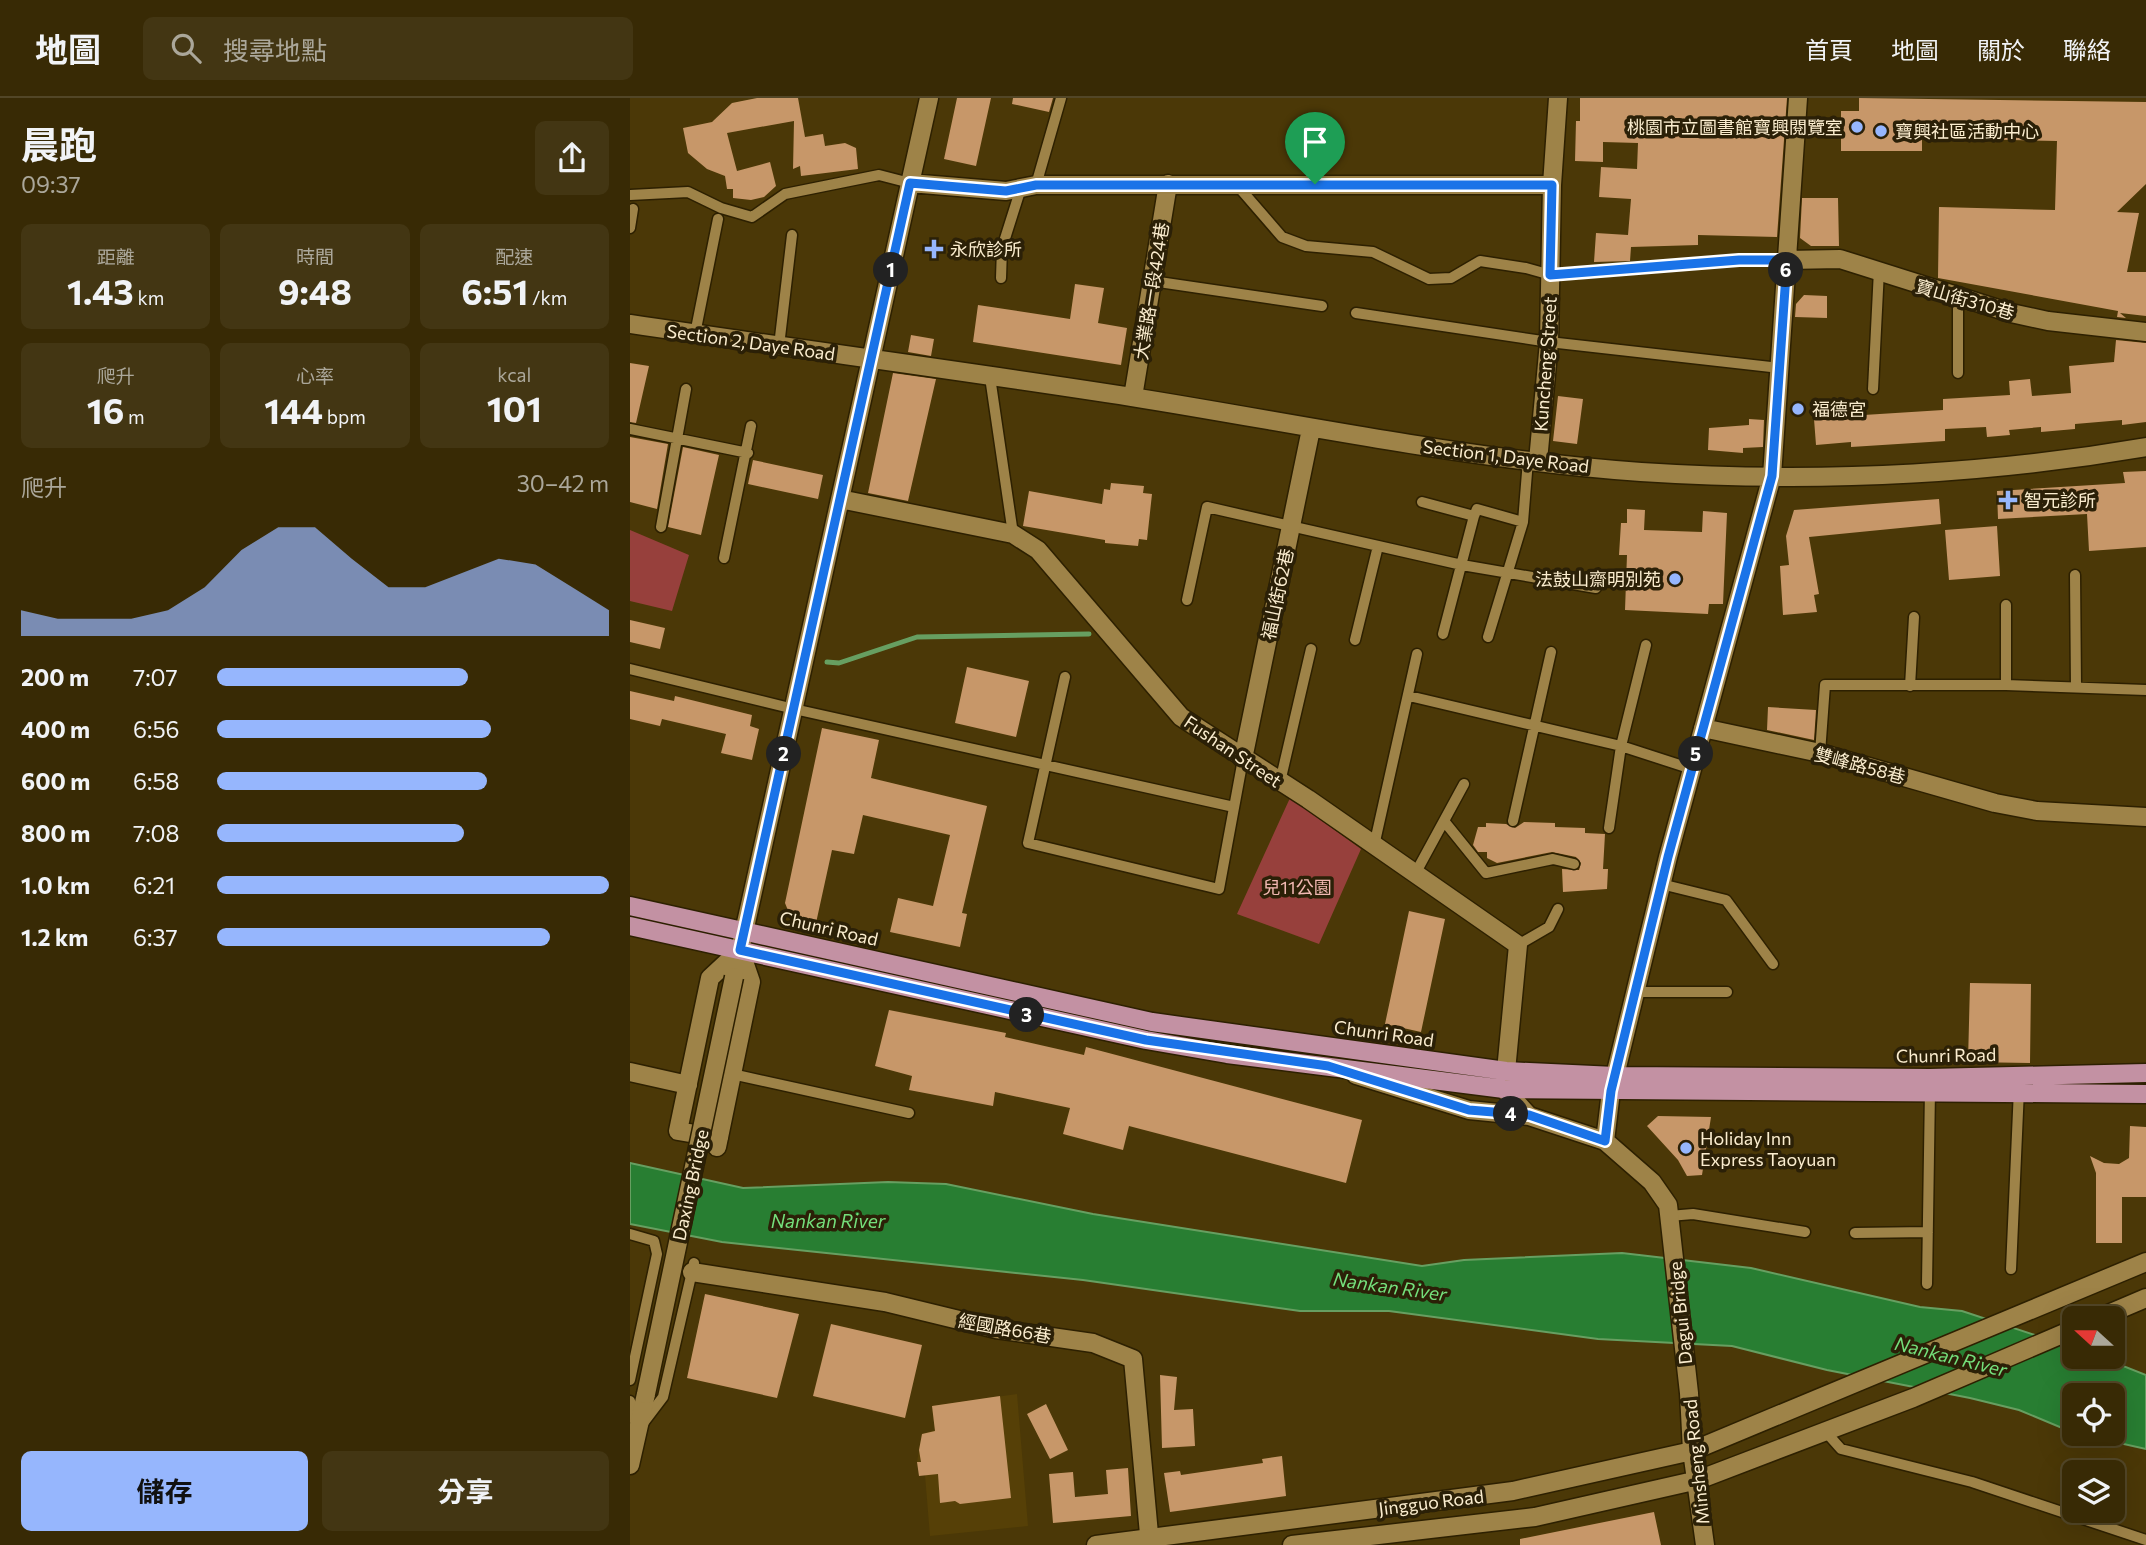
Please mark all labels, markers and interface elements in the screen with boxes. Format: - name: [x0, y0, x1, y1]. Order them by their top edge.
- search box: [143, 17, 633, 80]
- text: 地圖: [35, 28, 101, 69]
- icon: search: [167, 29, 205, 67]
- text: 搜尋地點: [223, 34, 327, 65]
- text: 首頁: [1805, 35, 1853, 64]
- text: 地圖: [1891, 35, 1939, 64]
- text: 關於: [1977, 35, 2025, 64]
- text: 聯絡: [2063, 35, 2111, 64]
- pin: [1285, 112, 1345, 184]
- place label: 桃園市立圖書館寶興閱覽室: [1627, 116, 1843, 138]
- marker: 桃園市立圖書館寶興閱覽室: [1849, 119, 1865, 135]
- text: 晨跑: [21, 120, 97, 167]
- place label: 寶興社區活動中心: [1895, 120, 2039, 142]
- button: share: [535, 121, 609, 195]
- icon: arrive: [1296, 123, 1334, 161]
- marker: 寶興社區活動中心: [1873, 123, 1889, 139]
- text: 09:37: [21, 170, 81, 198]
- street label: 大業路一段424巷: [1129, 221, 1173, 361]
- place label: 永欣診所: [950, 238, 1022, 260]
- marker: 永欣診所: [924, 239, 944, 259]
- text: 距離: [97, 245, 135, 268]
- text: 時間: [296, 245, 334, 268]
- text: 配速: [495, 245, 533, 268]
- pin: 1: [874, 252, 908, 288]
- pin: 6: [1768, 252, 1804, 288]
- text: 1: [886, 258, 895, 281]
- text: 6: [1780, 258, 1791, 281]
- text: 1.43: [67, 269, 134, 312]
- text: 9:48: [278, 269, 352, 312]
- text: 6:51: [461, 269, 528, 312]
- street label: 寶山街310巷: [1913, 274, 2017, 324]
- text: km: [134, 286, 164, 309]
- text: /km: [528, 286, 567, 309]
- street label: Kuncheng Street: [1529, 296, 1561, 432]
- street label: Section 2, Daye Road: [666, 319, 836, 365]
- text: kcal: [497, 363, 531, 386]
- text: 爬升: [97, 364, 135, 387]
- text: 心率: [296, 364, 334, 387]
- text: 101: [487, 386, 542, 429]
- text: 16: [87, 388, 124, 431]
- text: 144: [264, 388, 323, 431]
- place label: 福德宮: [1812, 398, 1866, 420]
- marker: 福德宮: [1790, 401, 1806, 417]
- text: m: [124, 405, 144, 428]
- text: bpm: [323, 405, 366, 428]
- street label: Section 1, Daye Road: [1422, 435, 1590, 477]
- text: 30–42 m: [517, 469, 609, 497]
- text: 爬升: [21, 473, 67, 501]
- place label: 智元診所: [2024, 489, 2096, 511]
- marker: 智元診所: [1998, 490, 2018, 510]
- street label: 福山街62巷: [1257, 546, 1297, 642]
- place label: 法鼓山齋明別苑: [1535, 568, 1661, 590]
- marker: 法鼓山齋明別苑: [1667, 571, 1683, 587]
- text: 200 m: [21, 663, 89, 691]
- text: 7:07: [133, 663, 178, 691]
- street label: Fushan Street: [1180, 710, 1286, 792]
- text: 400 m: [21, 715, 90, 743]
- text: 6:56: [133, 715, 180, 743]
- pin: 2: [766, 736, 802, 772]
- pin: 5: [1678, 736, 1714, 772]
- text: 2: [778, 742, 789, 765]
- text: 5: [1690, 742, 1701, 765]
- street label: 雙峰路58巷: [1812, 742, 1908, 788]
- text: 600 m: [21, 767, 90, 795]
- text: 6:58: [133, 767, 180, 795]
- text: 800 m: [21, 819, 90, 847]
- text: 7:08: [133, 819, 180, 847]
- text: 1.0 km: [21, 871, 90, 899]
- text: 6:21: [133, 871, 175, 899]
- park label: 兒11公園: [1262, 876, 1332, 898]
- street label: Chunri Road: [778, 906, 880, 950]
- text: 1.2 km: [21, 923, 88, 951]
- text: 6:37: [133, 923, 178, 951]
- pin: 3: [1010, 998, 1044, 1032]
- text: 3: [1021, 1003, 1032, 1026]
- street label: Chunri Road: [1333, 1015, 1435, 1051]
- street label: Chunri Road: [1896, 1043, 1996, 1067]
- pin: 4: [1494, 1096, 1528, 1132]
- text: 4: [1505, 1102, 1516, 1125]
- street label: Daxing Bridge: [667, 1127, 713, 1243]
- place label: Holiday Inn Express Taoyuan: [1700, 1127, 1836, 1170]
- marker: Holiday Inn Express Taoyuan: [1678, 1140, 1694, 1156]
- water label: Nankan River: [771, 1209, 887, 1232]
- street label: Dagui Bridge: [1664, 1260, 1696, 1366]
- water label: Nankan River: [1332, 1267, 1450, 1306]
- north arrow: [2062, 1306, 2124, 1368]
- map controls: [2062, 1306, 2125, 1523]
- street label: 經國路66巷: [957, 1309, 1053, 1347]
- water label: Nankan River: [1893, 1331, 2011, 1381]
- button: locate: [2062, 1383, 2125, 1446]
- street label: Minsheng Road: [1678, 1398, 1714, 1526]
- button: 儲存: [21, 1451, 308, 1531]
- button: 分享: [322, 1451, 609, 1531]
- button: layers: [2062, 1460, 2125, 1523]
- street label: Jingguo Road: [1377, 1485, 1485, 1519]

